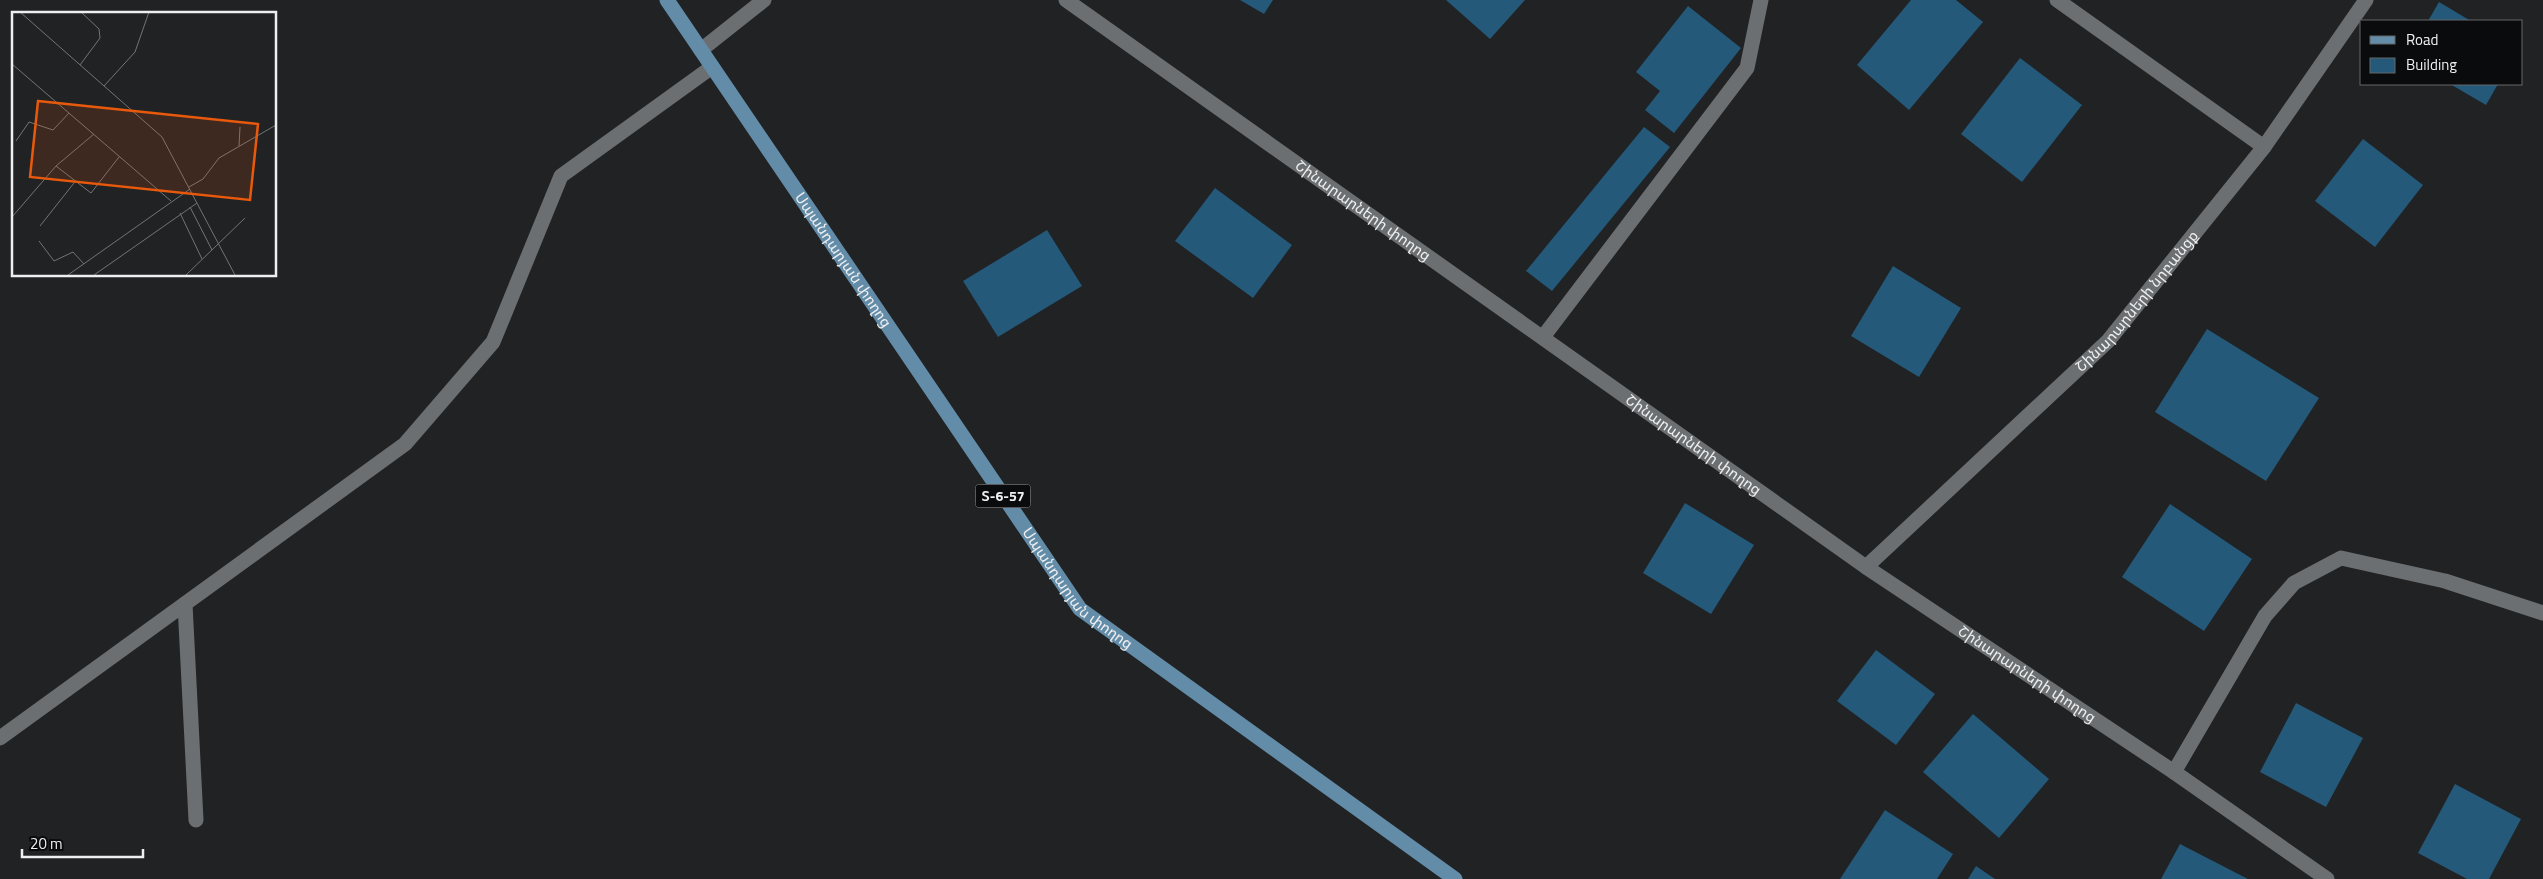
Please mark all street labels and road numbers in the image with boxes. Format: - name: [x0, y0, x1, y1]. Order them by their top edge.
- street label: Շինարարների փողոց: [1290, 154, 1436, 266]
- street label: Սպանդարյան փողոց: [789, 187, 898, 332]
- street label: Շինարարների նրբանցք: [2070, 225, 2204, 377]
- street label: Շինարարների փողոց: [1621, 388, 1766, 501]
- road number: Տ-6-57: [976, 484, 1030, 508]
- street label: Սպանդարյան փողոց: [1017, 522, 1138, 655]
- street label: Շինարարների փողոց: [1953, 619, 2101, 728]

